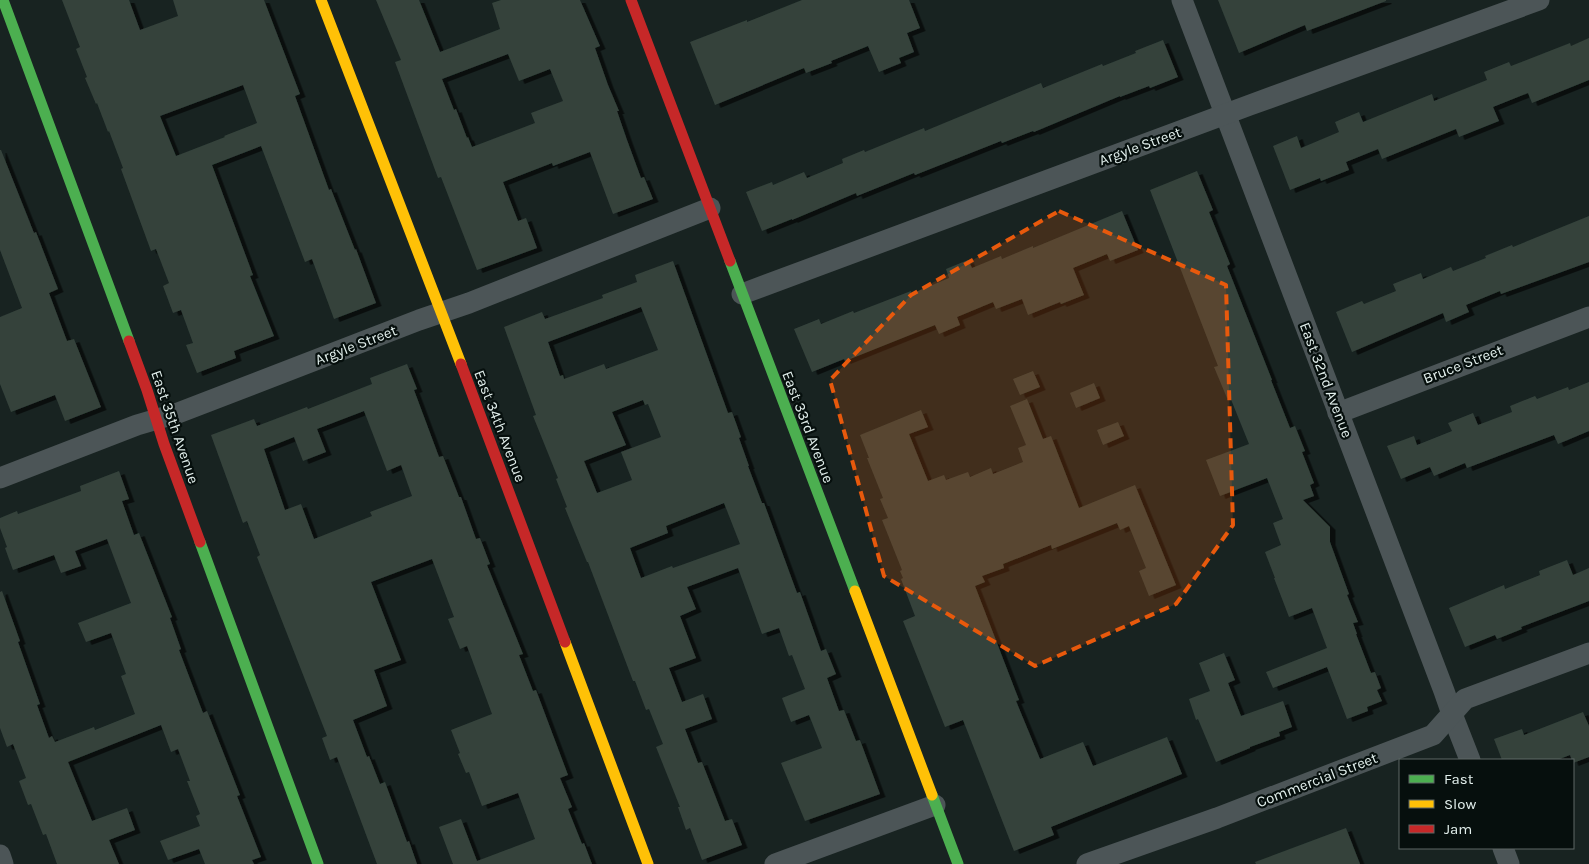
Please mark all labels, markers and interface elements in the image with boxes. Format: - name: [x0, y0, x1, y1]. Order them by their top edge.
- street label: Argyle Street: [1096, 123, 1184, 169]
- street label: East 32nd Avenue: [1296, 320, 1356, 440]
- street label: Argyle Street: [313, 321, 400, 369]
- street label: Bruce Street: [1421, 340, 1506, 387]
- street label: East 34th Avenue: [470, 367, 530, 485]
- street label: East 35th Avenue: [147, 368, 203, 486]
- street label: East 33rd Avenue: [778, 368, 838, 486]
- street label: Commercial Street: [1254, 749, 1380, 811]
- legend: [1399, 759, 1574, 849]
- text: Fast: [1444, 770, 1474, 788]
- text: Slow: [1444, 795, 1476, 813]
- text: Jam: [1444, 820, 1472, 838]

